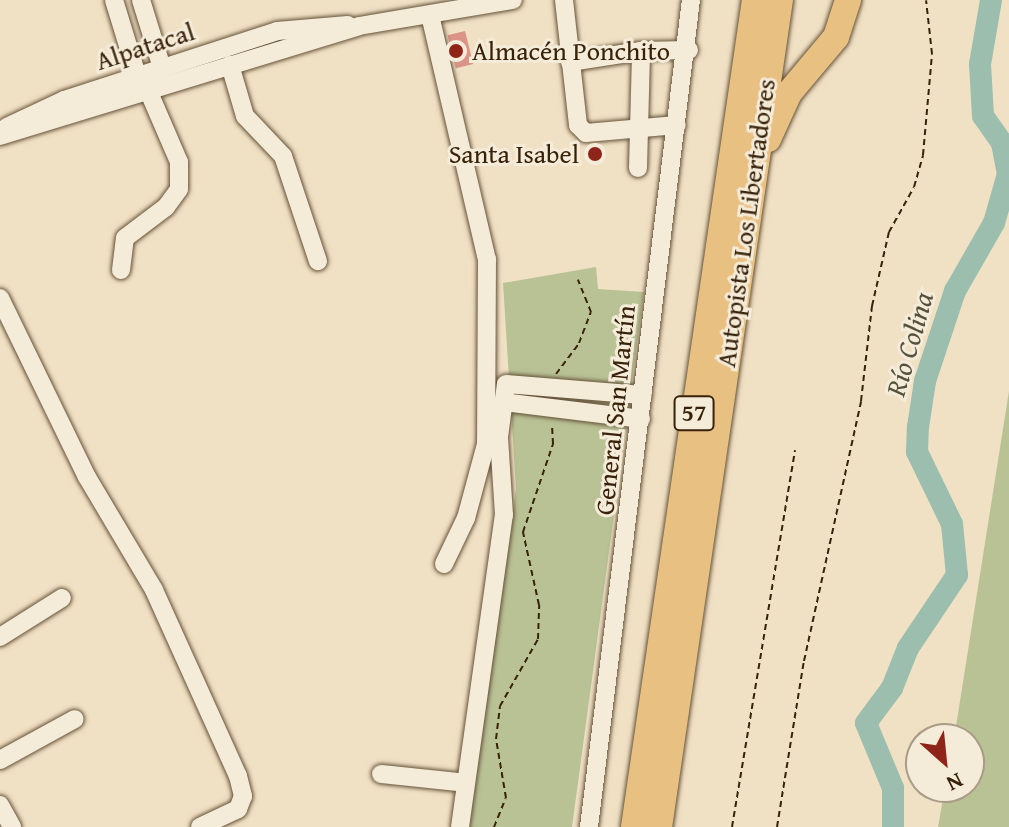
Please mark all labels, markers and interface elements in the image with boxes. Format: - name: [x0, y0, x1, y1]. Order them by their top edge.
- street label: Alpatacal: [92, 15, 198, 77]
- place label: Almacén Ponchito: [472, 35, 670, 67]
- marker: Almacén Ponchito: [447, 42, 465, 60]
- street label: Autopista Los Libertadores: [710, 77, 782, 369]
- place label: Santa Isabel: [449, 138, 579, 170]
- marker: Santa Isabel: [586, 145, 604, 163]
- water label: Río Colina: [878, 288, 940, 400]
- street label: General San Martín: [588, 304, 642, 516]
- road number: 57: [672, 393, 716, 433]
- north arrow: [905, 723, 985, 803]
- text: N: [941, 765, 969, 800]

